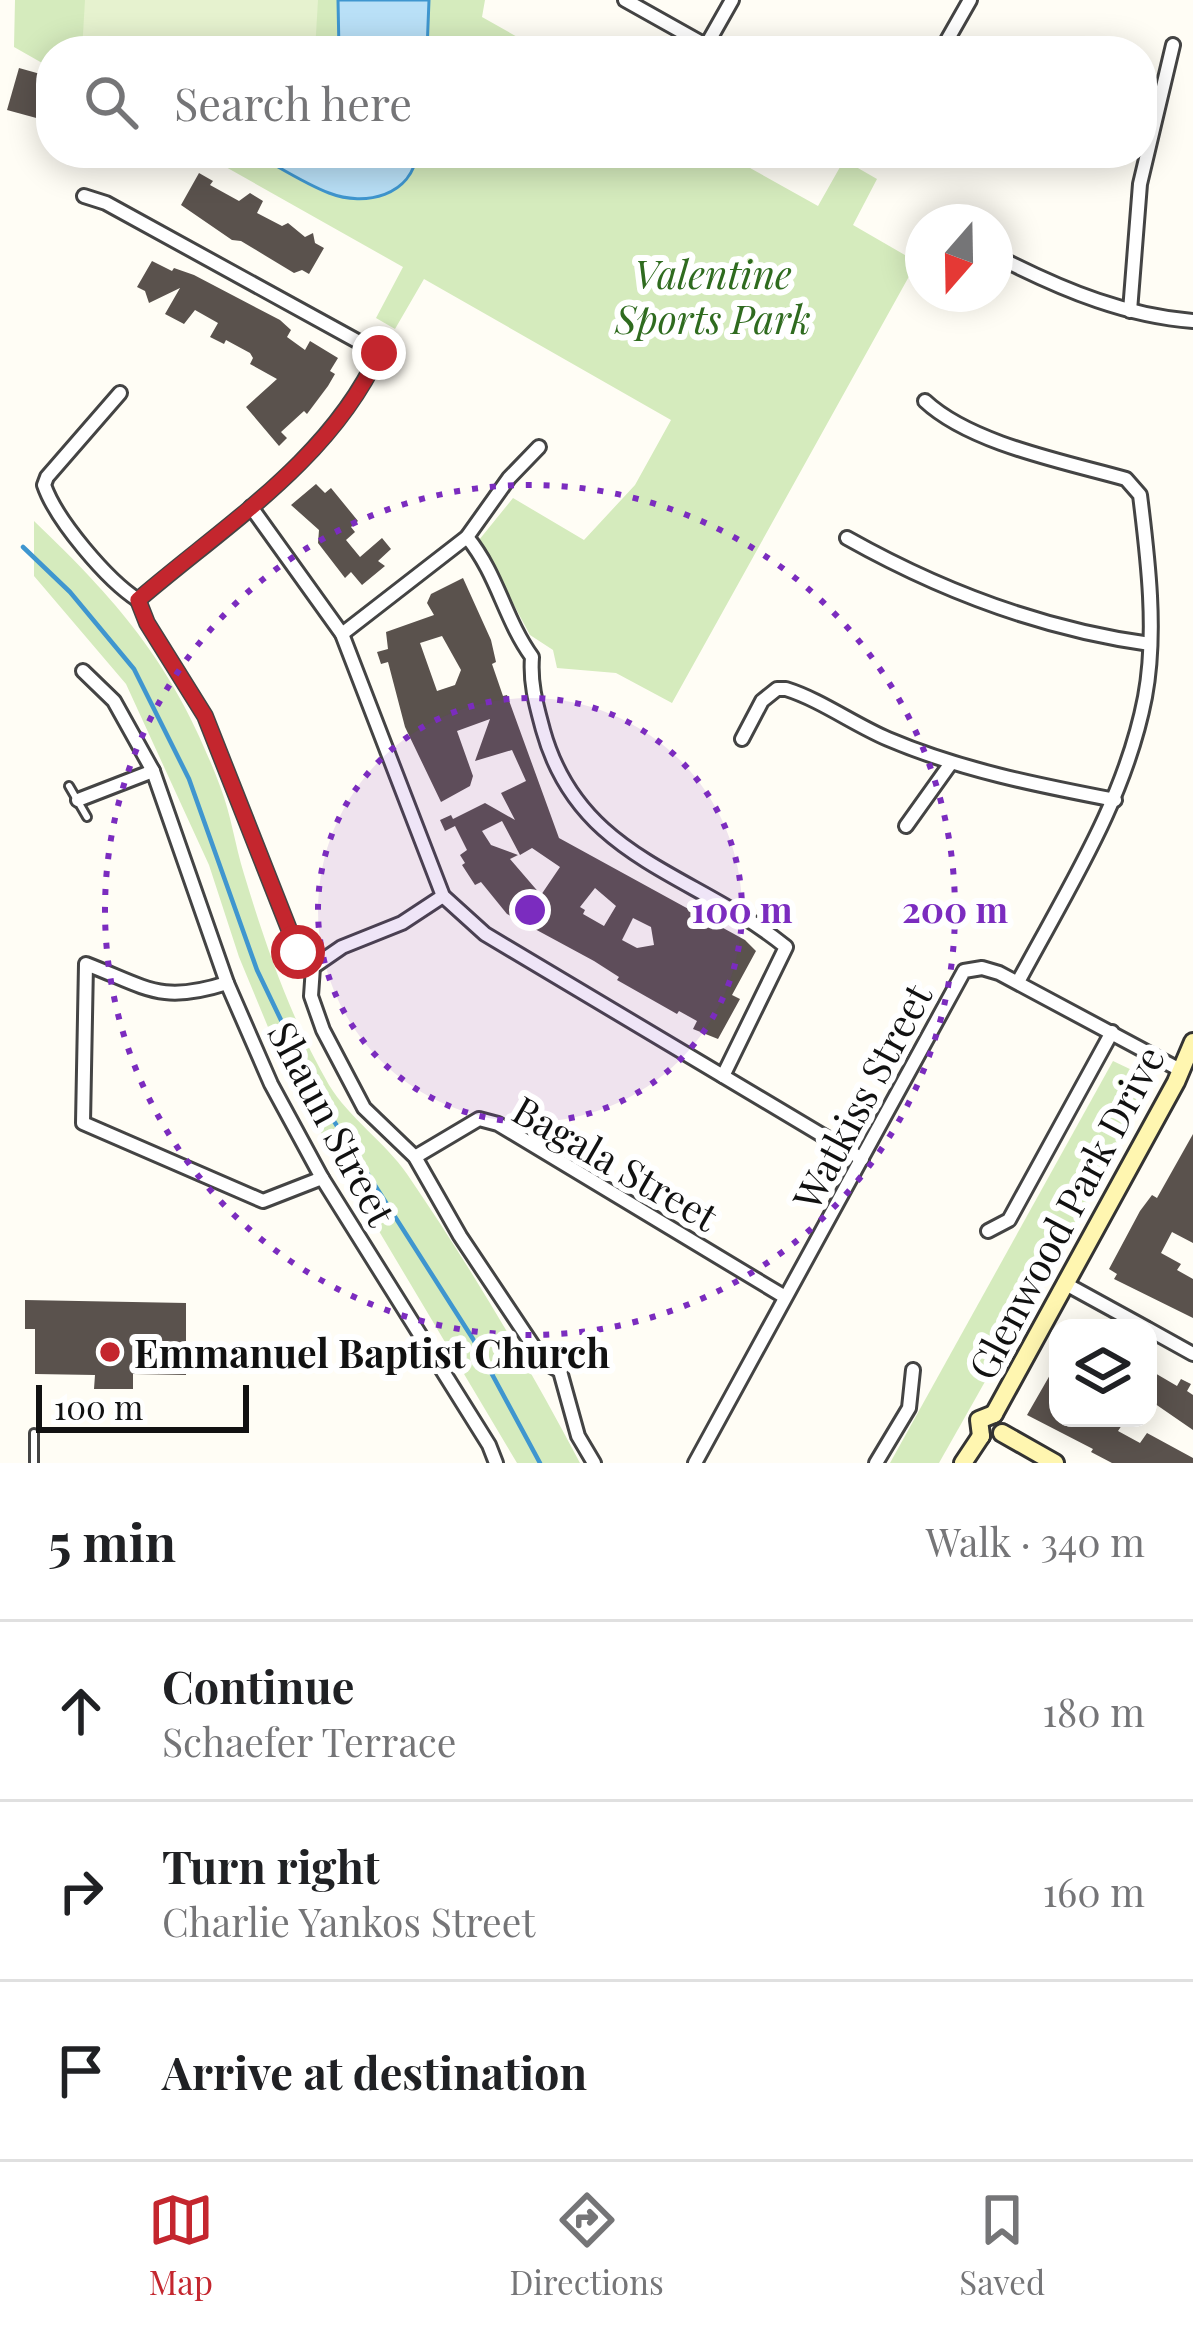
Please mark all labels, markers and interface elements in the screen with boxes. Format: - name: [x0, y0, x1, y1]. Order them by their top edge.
- search box: [36, 36, 1157, 168]
- icon: search: [78, 69, 144, 135]
- text: Search here: [174, 72, 412, 132]
- north arrow: [905, 204, 1013, 312]
- park label: Valentine Sports Park: [614, 247, 811, 344]
- route end: [352, 326, 406, 380]
- text: 100 m: [691, 884, 793, 932]
- text: 200 m: [902, 884, 1009, 932]
- centre of rings: [509, 889, 551, 931]
- route start: [271, 925, 325, 979]
- street label: Watkiss Street: [779, 973, 943, 1219]
- street label: Shaun Street: [258, 1012, 409, 1235]
- street label: Glenwood Park Drive: [955, 1036, 1175, 1388]
- street label: Bagala Street: [504, 1083, 729, 1242]
- map controls: [1049, 1319, 1157, 1427]
- button: layers: [1049, 1319, 1157, 1427]
- place label: Emmanuel Baptist Church: [134, 1326, 610, 1378]
- marker: Emmanuel Baptist Church: [97, 1339, 123, 1365]
- scale bar: [36, 1379, 249, 1432]
- text: 100 m: [54, 1384, 143, 1428]
- text: 5 min: [48, 1507, 176, 1575]
- text: Walk · 340 m: [926, 1515, 1145, 1567]
- text: Continue: [162, 1655, 354, 1715]
- icon: ahead: [48, 1678, 114, 1744]
- text: 180 m: [1043, 1685, 1145, 1737]
- text: Schaefer Terrace: [162, 1715, 457, 1767]
- text: Turn right: [162, 1835, 380, 1895]
- icon: right: [48, 1858, 114, 1924]
- text: 160 m: [1043, 1865, 1145, 1917]
- text: Charlie Yankos Street: [162, 1895, 535, 1947]
- icon: arrive: [48, 2038, 114, 2104]
- text: Arrive at destination: [162, 2041, 587, 2101]
- tab: Map: [148, 2187, 214, 2303]
- tab: Directions: [509, 2187, 664, 2303]
- tab: Saved: [959, 2187, 1045, 2303]

